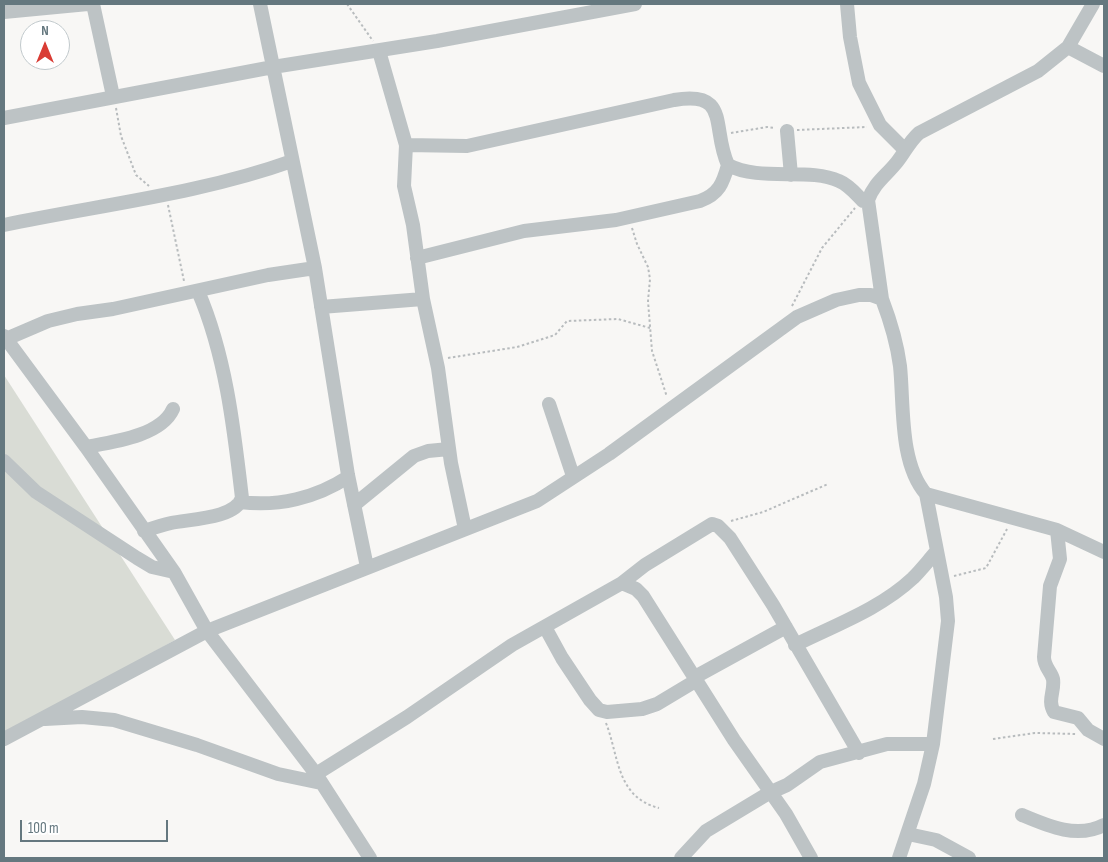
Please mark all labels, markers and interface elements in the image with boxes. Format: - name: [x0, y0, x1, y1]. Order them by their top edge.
- north arrow: [20, 20, 70, 70]
- text: N: [41, 22, 49, 39]
- scale bar: [22, 810, 170, 842]
- text: 100 m: [28, 819, 59, 838]

